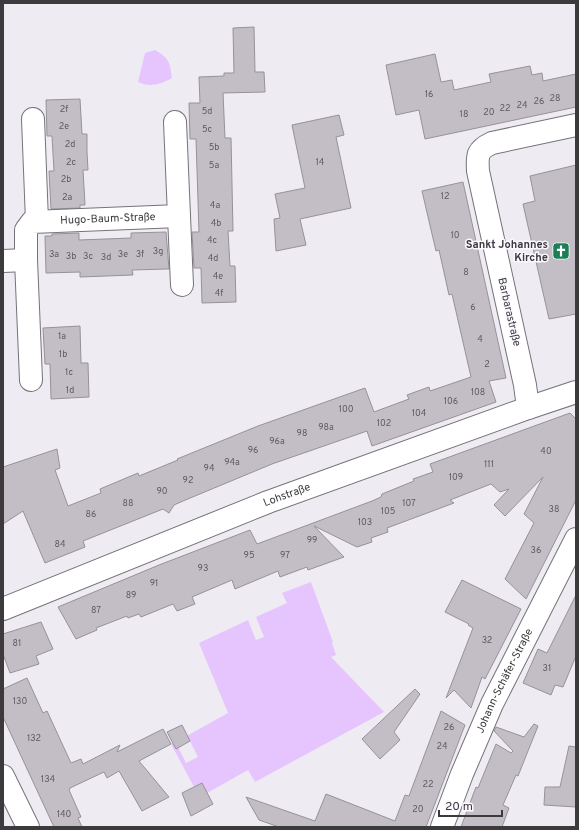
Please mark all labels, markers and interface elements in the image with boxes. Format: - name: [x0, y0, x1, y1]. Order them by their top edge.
- house number: 16: [425, 89, 433, 100]
- house number: 28: [549, 93, 561, 104]
- house number: 26: [534, 96, 544, 107]
- house number: 24: [516, 100, 528, 111]
- house number: 22: [499, 103, 511, 114]
- house number: 2f: [60, 104, 68, 115]
- house number: 5d: [202, 106, 212, 117]
- house number: 20: [483, 107, 495, 118]
- house number: 18: [460, 109, 468, 120]
- house number: 2e: [59, 121, 69, 132]
- house number: 5c: [202, 124, 213, 135]
- house number: 2d: [65, 139, 75, 150]
- house number: 5b: [209, 142, 219, 153]
- house number: 2c: [66, 157, 77, 168]
- house number: 14: [316, 157, 325, 168]
- house number: 5a: [209, 160, 219, 171]
- house number: 2b: [61, 174, 71, 185]
- house number: 12: [441, 191, 449, 202]
- house number: 2a: [62, 192, 72, 203]
- house number: 4a: [210, 200, 220, 211]
- street label: Hugo-Baum-Straße: [60, 210, 156, 228]
- house number: 4b: [211, 218, 221, 229]
- house number: 10: [450, 230, 460, 241]
- house number: 4c: [207, 235, 218, 246]
- place label: Sankt Johannes Kirche: [466, 238, 548, 265]
- church icon: Sankt Johannes Kirche: [551, 241, 571, 261]
- house number: 3g: [153, 246, 163, 257]
- house number: 3a: [49, 249, 59, 260]
- house number: 3e: [118, 249, 128, 260]
- house number: 3f: [136, 249, 144, 260]
- house number: 3b: [66, 251, 76, 262]
- house number: 3c: [83, 251, 93, 262]
- house number: 3d: [101, 252, 111, 263]
- house number: 4d: [208, 253, 218, 264]
- house number: 8: [463, 267, 469, 278]
- house number: 4e: [213, 271, 223, 282]
- street label: Barbarastraße: [494, 276, 524, 348]
- house number: 4f: [215, 288, 223, 299]
- house number: 6: [470, 302, 476, 313]
- house number: 1a: [58, 331, 66, 342]
- house number: 4: [477, 334, 483, 345]
- house number: 1b: [59, 349, 67, 360]
- house number: 2: [484, 359, 490, 370]
- house number: 1c: [65, 367, 73, 378]
- house number: 1d: [66, 385, 74, 396]
- house number: 108: [471, 387, 485, 398]
- house number: 106: [444, 396, 458, 407]
- house number: 100: [339, 404, 354, 415]
- house number: 104: [412, 408, 427, 419]
- house number: 102: [377, 418, 391, 429]
- house number: 98a: [318, 422, 334, 433]
- house number: 98: [297, 428, 307, 439]
- house number: 96a: [269, 436, 285, 447]
- house number: 96: [248, 445, 258, 456]
- house number: 40: [540, 446, 552, 457]
- house number: 94a: [224, 457, 240, 468]
- house number: 111: [484, 459, 494, 470]
- house number: 94: [204, 463, 215, 474]
- house number: 109: [449, 472, 463, 483]
- house number: 92: [183, 475, 193, 486]
- street label: Lohstraße: [261, 480, 313, 510]
- house number: 90: [156, 486, 168, 497]
- house number: 88: [123, 498, 134, 509]
- house number: 107: [402, 498, 416, 509]
- house number: 38: [549, 504, 559, 515]
- house number: 105: [381, 506, 395, 517]
- house number: 86: [86, 509, 96, 520]
- house number: 103: [358, 517, 372, 528]
- house number: 99: [307, 535, 317, 546]
- house number: 84: [54, 539, 66, 550]
- house number: 36: [531, 545, 541, 556]
- house number: 95: [244, 550, 254, 561]
- house number: 97: [280, 550, 290, 561]
- house number: 93: [198, 563, 208, 574]
- house number: 91: [150, 578, 158, 589]
- house number: 89: [126, 590, 136, 601]
- house number: 87: [91, 605, 101, 616]
- street label: Johann-Schäfer-Straße: [473, 626, 536, 735]
- house number: 32: [482, 635, 492, 646]
- house number: 81: [13, 638, 21, 649]
- house number: 31: [543, 663, 551, 674]
- house number: 130: [13, 696, 27, 707]
- house number: 26: [444, 722, 454, 733]
- house number: 132: [27, 733, 41, 744]
- house number: 24: [436, 741, 448, 752]
- house number: 134: [41, 774, 56, 785]
- house number: 22: [422, 779, 434, 790]
- scale bar: [439, 792, 502, 818]
- text: 20 m: [445, 799, 473, 815]
- house number: 20: [412, 804, 424, 815]
- house number: 140: [57, 809, 71, 820]

